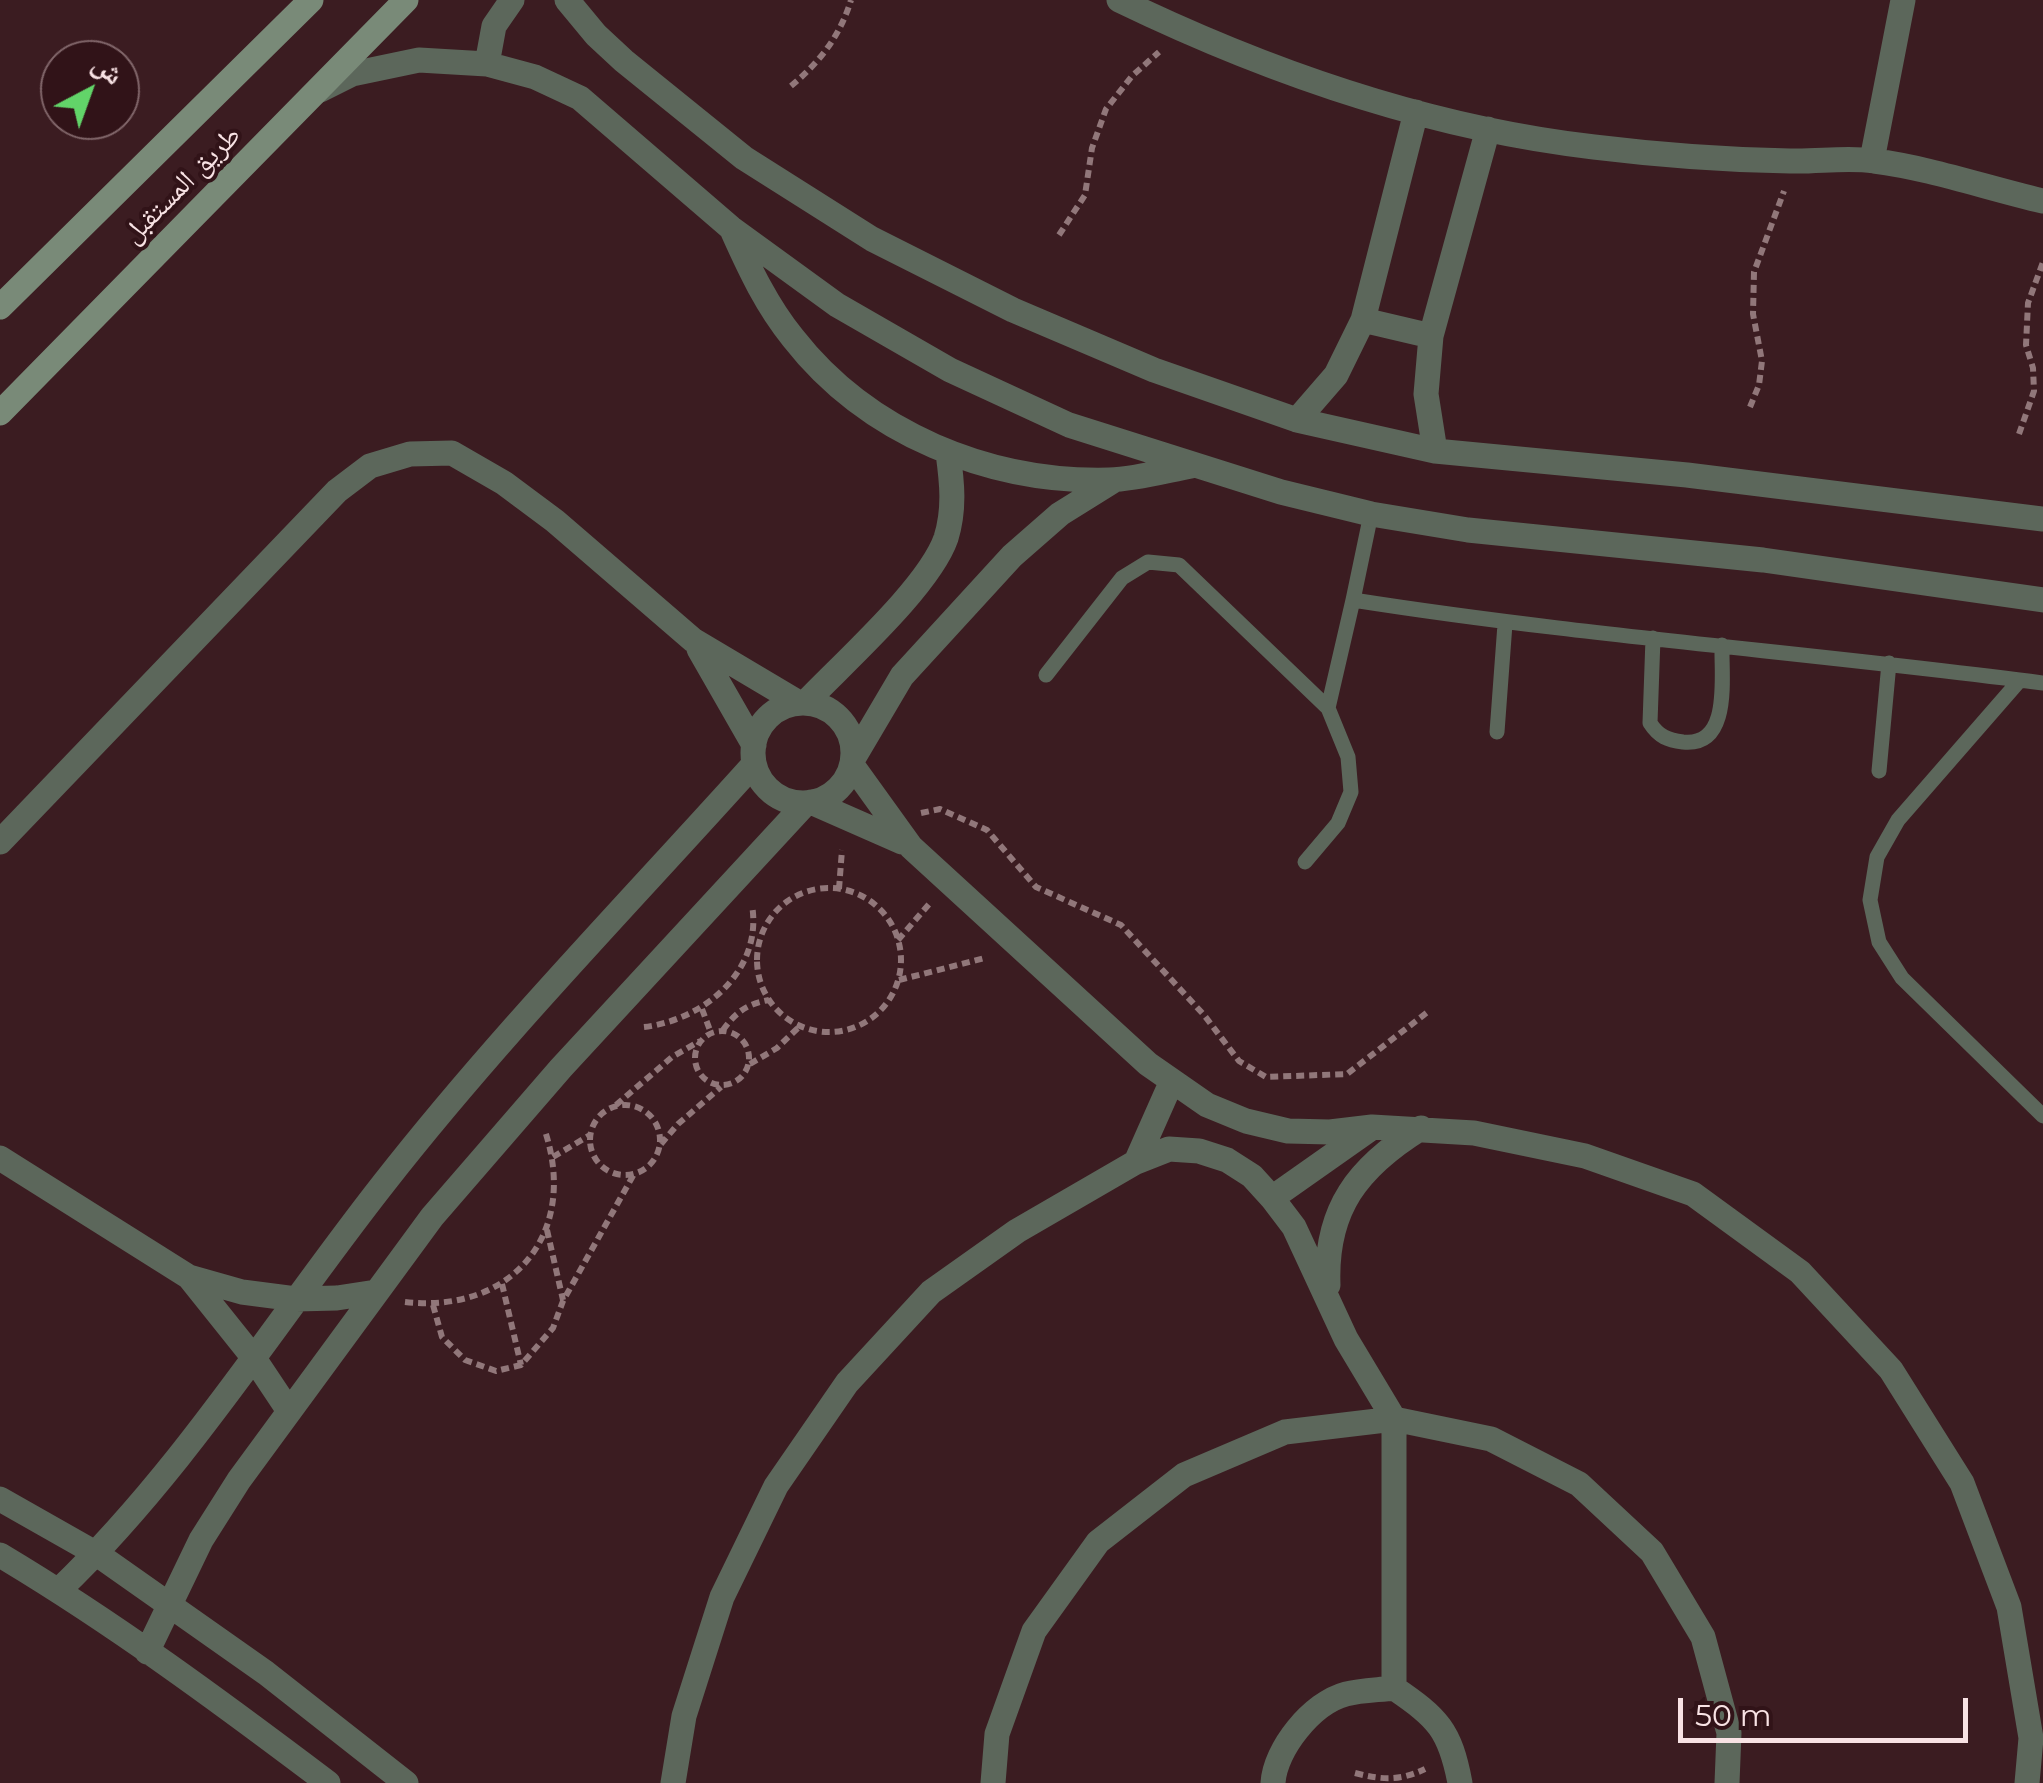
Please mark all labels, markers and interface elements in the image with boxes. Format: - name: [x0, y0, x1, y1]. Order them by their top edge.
- north arrow: [40, 40, 140, 140]
- text: ش: [86, 46, 131, 91]
- street label: طريق المستقبل: [116, 119, 248, 251]
- scale bar: [1683, 1678, 1973, 1740]
- text: 50 m: [1695, 1697, 1772, 1734]

